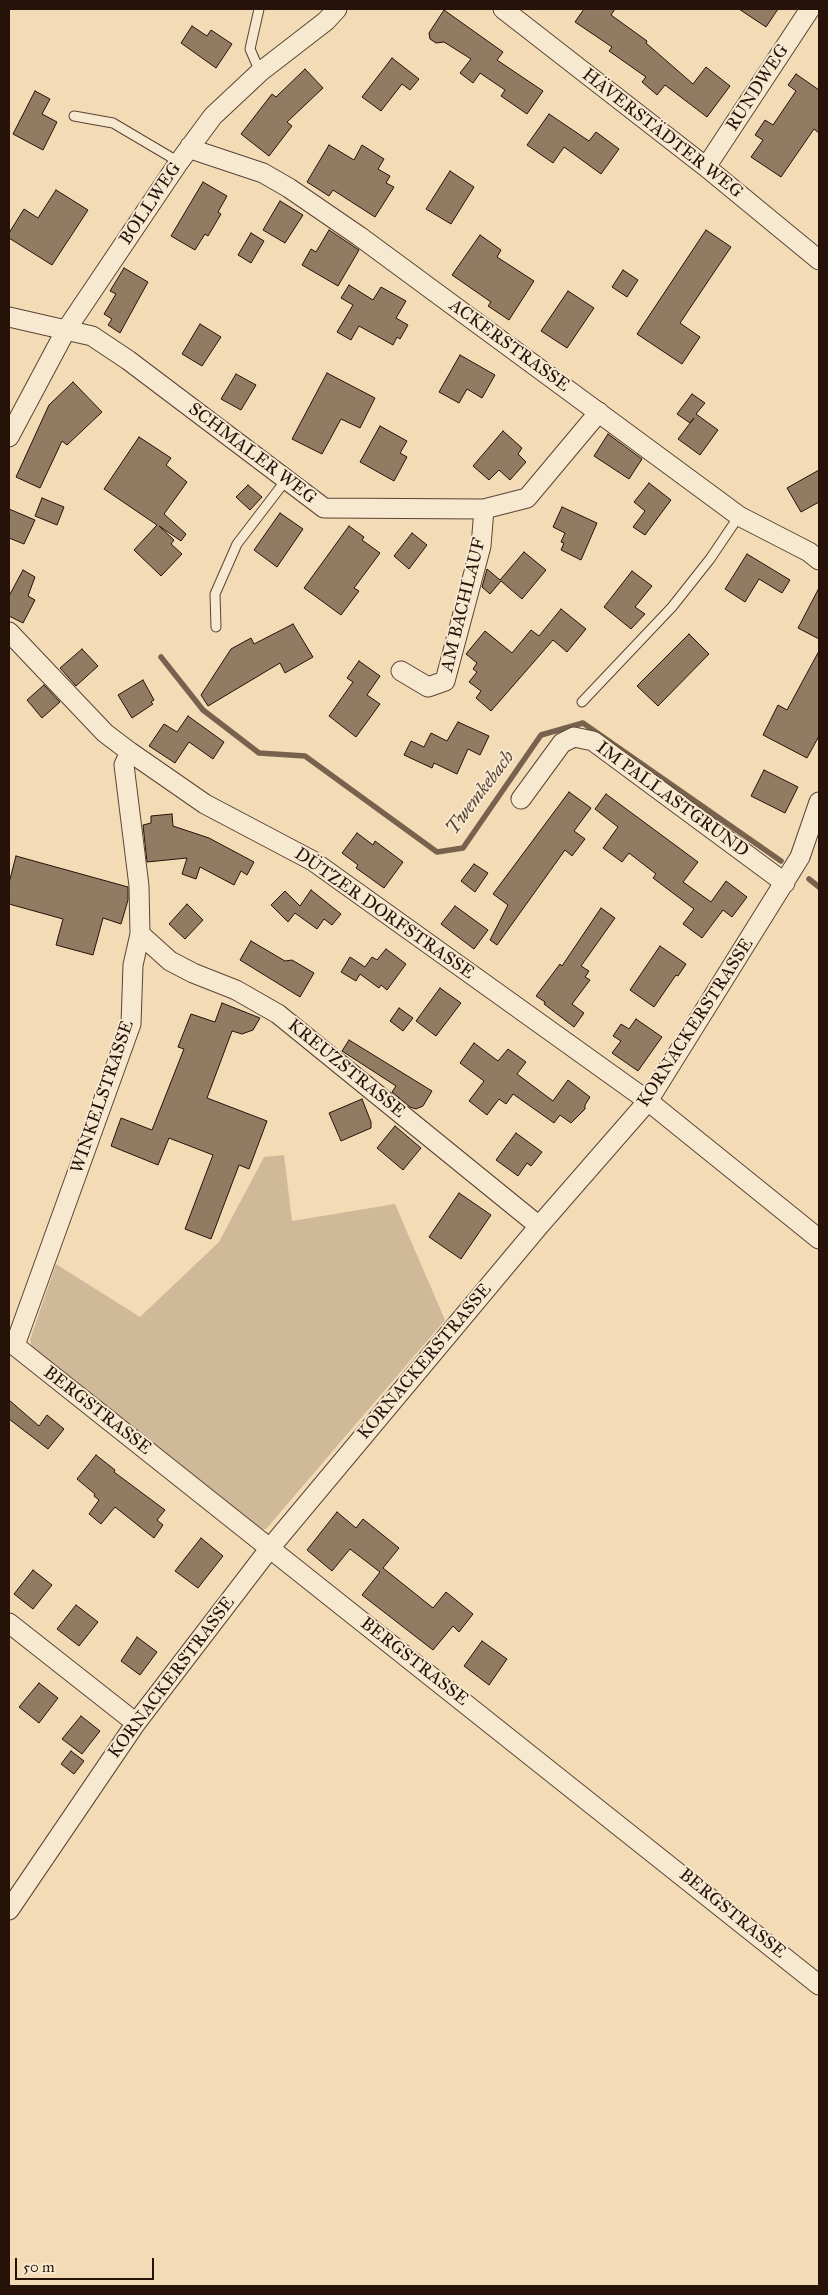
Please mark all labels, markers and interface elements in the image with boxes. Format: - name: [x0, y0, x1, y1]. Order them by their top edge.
- street label: RUNDWEG: [722, 41, 794, 135]
- street label: HÄVERSTÄDTER WEG: [577, 65, 747, 203]
- street label: BOLLWEG: [116, 159, 186, 249]
- street label: ACKERSTRASSE: [445, 295, 573, 397]
- street label: SCHMALER WEG: [184, 399, 320, 509]
- street label: AM BACHLAUF: [437, 536, 491, 674]
- street label: IM PALLASTGRUND: [592, 738, 752, 862]
- water label: Twemkebach: [442, 747, 520, 839]
- street label: DÜTZER DORFSTRASSE: [290, 844, 478, 984]
- street label: KORNACKERSTRASSE: [633, 935, 759, 1111]
- street label: KREUZSTRASSE: [283, 1015, 409, 1123]
- street label: WINKELSTRASSE: [67, 1018, 139, 1176]
- street label: KORNACKERSTRASSE: [353, 1280, 497, 1444]
- street label: BERGSTRASSE: [39, 1362, 155, 1460]
- street label: KORNACKERSTRASSE: [104, 1593, 240, 1763]
- street label: BERGSTRASSE: [356, 1613, 472, 1711]
- street label: BERGSTRASSE: [674, 1864, 790, 1964]
- scale bar: [18, 2248, 156, 2280]
- text: 50 m: [23, 2258, 55, 2276]

